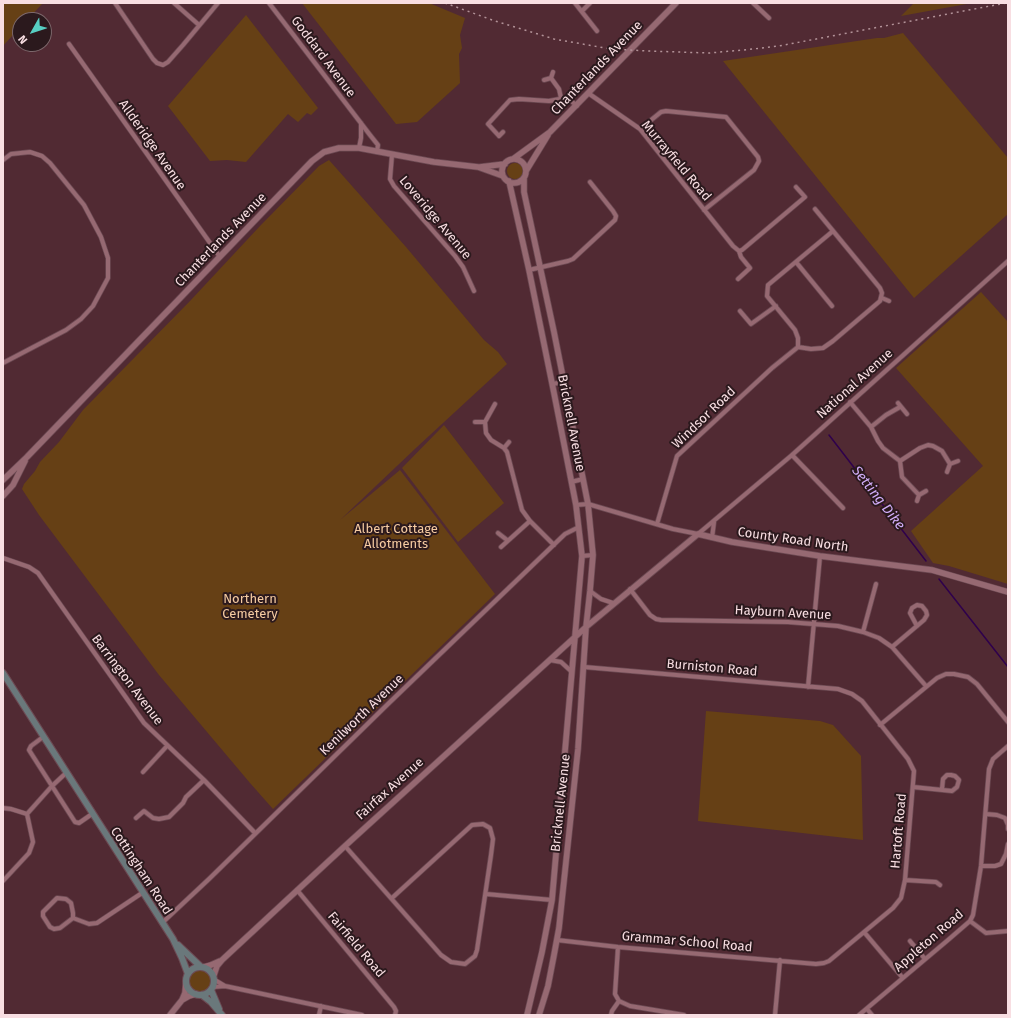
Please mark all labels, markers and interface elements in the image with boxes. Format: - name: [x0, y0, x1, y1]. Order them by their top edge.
- north arrow: [12, 12, 52, 52]
- street label: Goddard Avenue: [287, 13, 359, 101]
- street label: Chanterlands Avenue: [548, 18, 646, 118]
- text: N: [16, 32, 30, 46]
- street label: Allderidge Avenue: [115, 97, 189, 193]
- street label: Murrayfield Road: [638, 118, 714, 204]
- street label: Loveridge Avenue: [396, 173, 474, 263]
- street label: Chanterlands Avenue: [172, 190, 270, 290]
- street label: National Avenue: [814, 346, 896, 422]
- street label: Bricknell Avenue: [554, 373, 588, 473]
- street label: Windsor Road: [669, 384, 739, 452]
- water label: Setting Dike: [848, 463, 908, 533]
- park label: Albert Cottage Allotments: [354, 521, 438, 552]
- street label: County Road North: [737, 525, 849, 555]
- park label: Northern Cemetery: [222, 591, 278, 622]
- street label: Hayburn Avenue: [734, 603, 832, 623]
- street label: Barrington Avenue: [88, 632, 166, 728]
- street label: Burniston Road: [666, 656, 758, 680]
- street label: Kenilworth Avenue: [317, 671, 407, 759]
- street label: Bricknell Avenue: [548, 753, 574, 853]
- street label: Fairfax Avenue: [353, 755, 427, 823]
- street label: Hartoft Road: [888, 793, 910, 869]
- street label: Cottingham Road: [107, 824, 175, 918]
- street label: Appleton Road: [891, 907, 967, 975]
- street label: Fairfield Road: [324, 909, 388, 981]
- street label: Grammar School Road: [621, 929, 753, 955]

